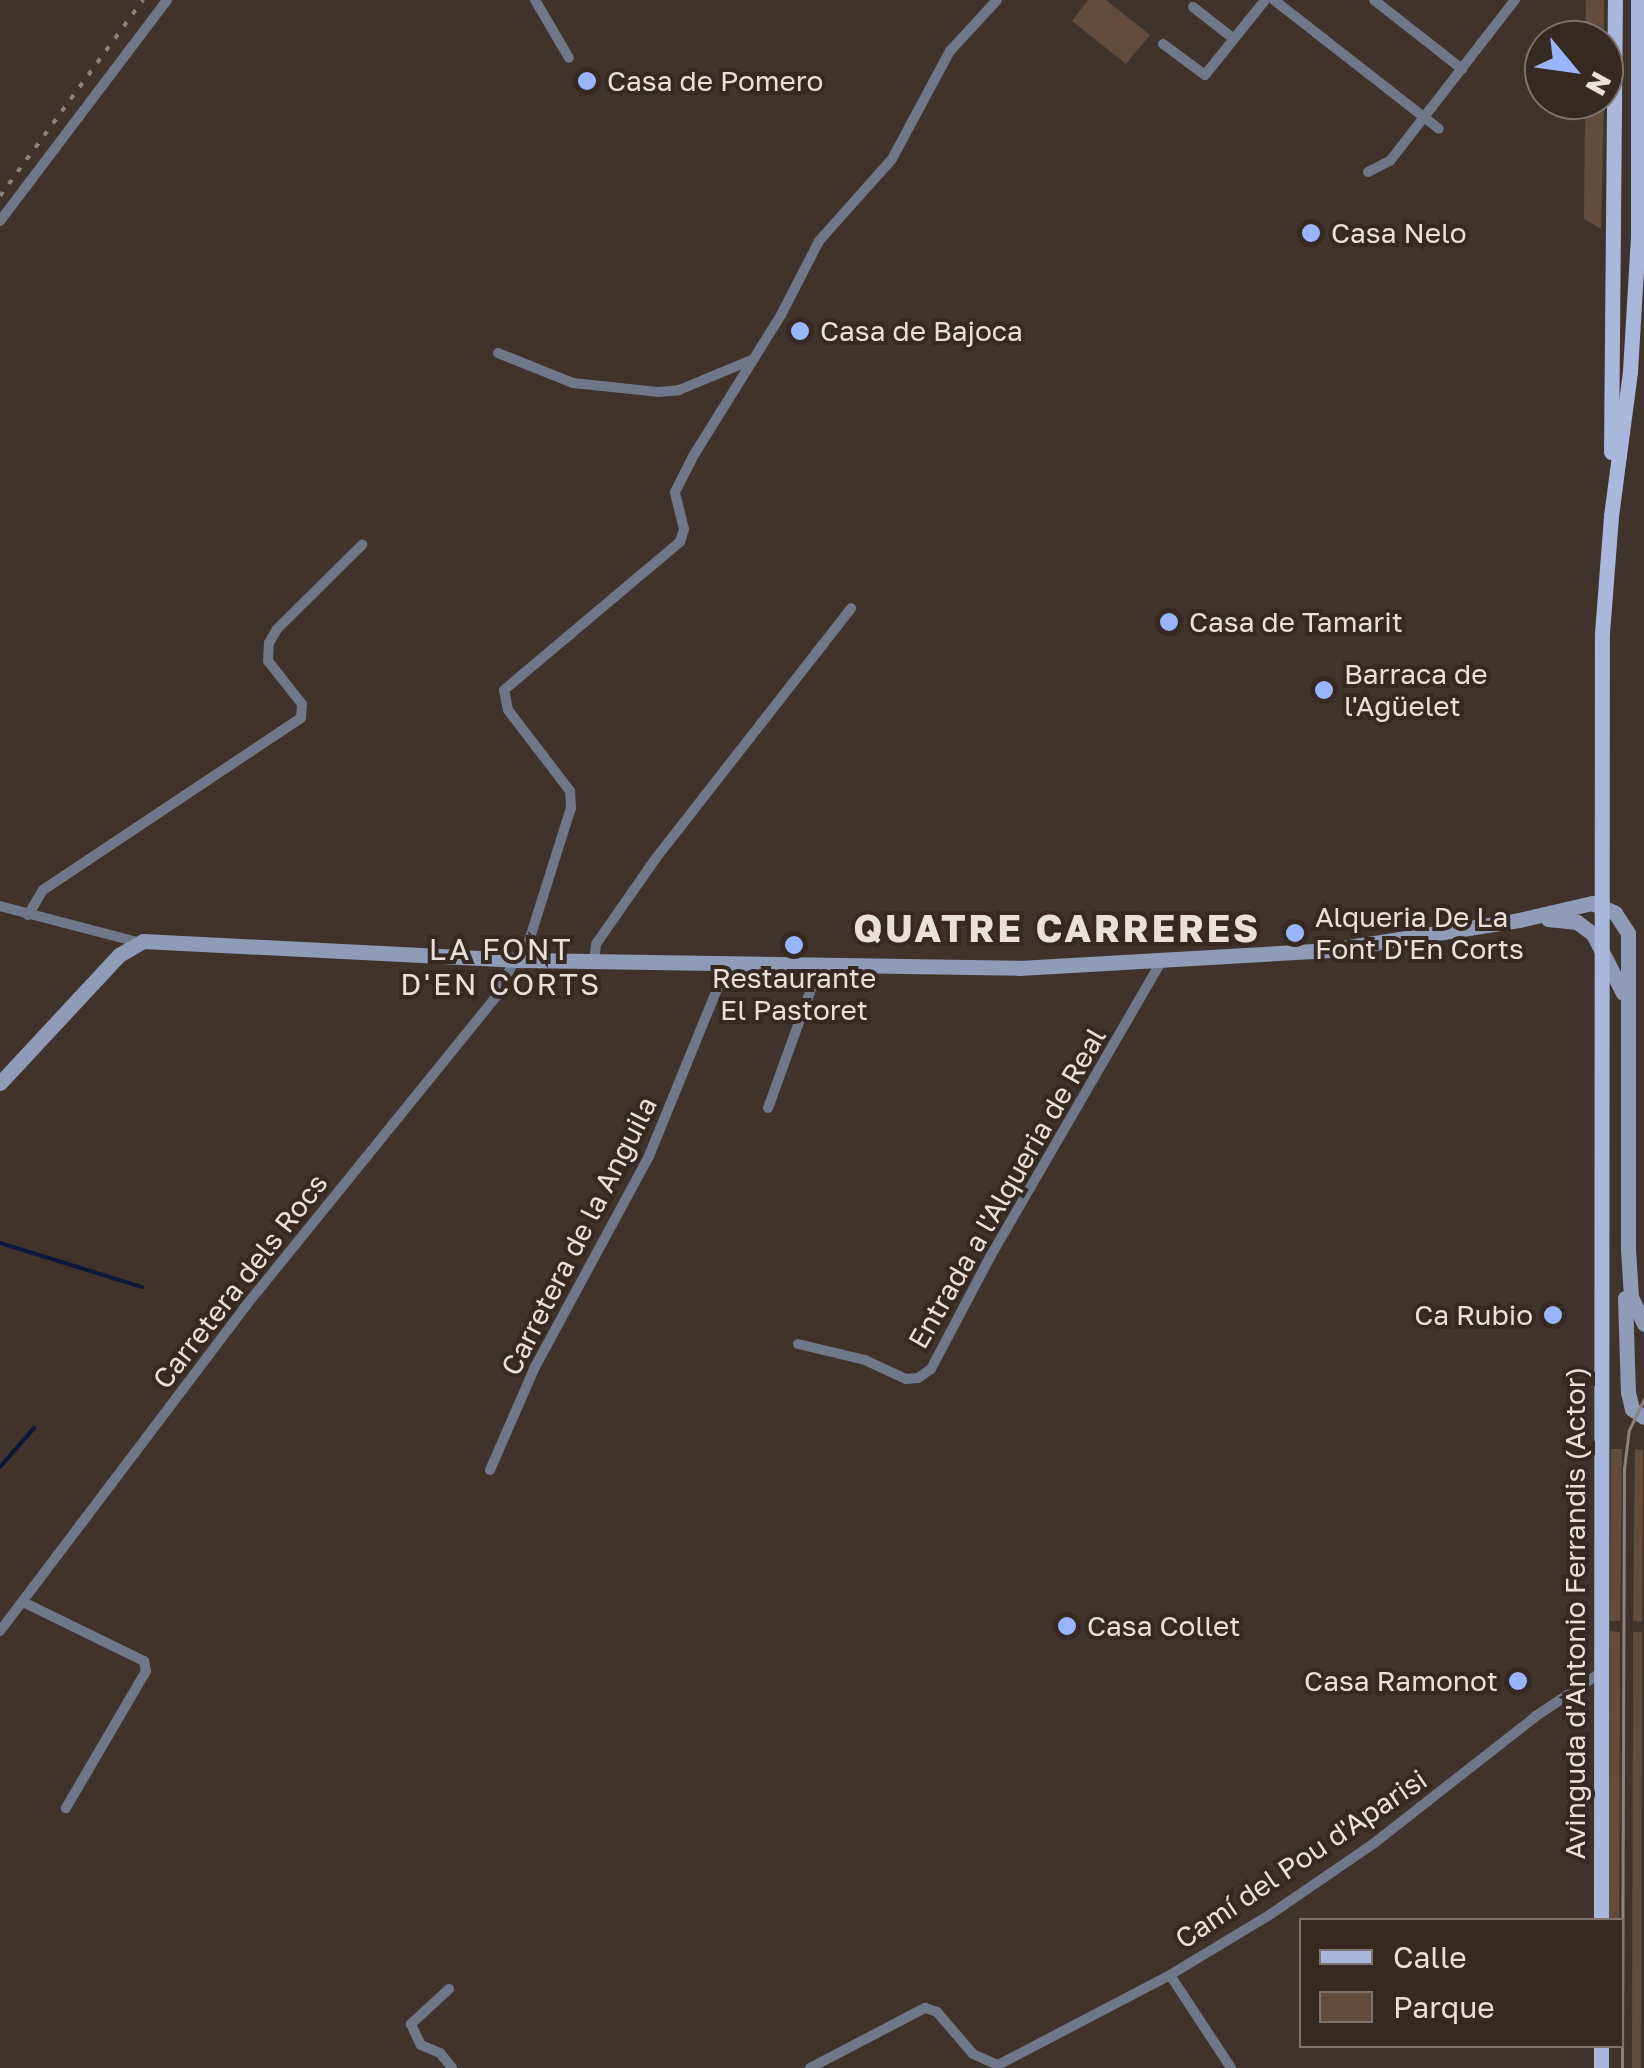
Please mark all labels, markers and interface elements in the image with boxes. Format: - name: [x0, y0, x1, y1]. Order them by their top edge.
- north arrow: [1524, 20, 1624, 120]
- place label: Casa de Pomero: [607, 64, 823, 98]
- text: N: [1579, 67, 1619, 101]
- marker: Casa de Pomero: [576, 70, 598, 92]
- place label: Casa Nelo: [1331, 216, 1467, 250]
- marker: Casa Nelo: [1300, 222, 1322, 244]
- place label: Casa de Bajoca: [820, 314, 1023, 348]
- marker: Casa de Bajoca: [789, 320, 811, 342]
- place label: Casa de Tamarit: [1189, 605, 1403, 639]
- marker: Casa de Tamarit: [1158, 611, 1180, 633]
- place label: Barraca de l'Agüelet: [1344, 657, 1487, 723]
- marker: Barraca de l'Agüelet: [1313, 679, 1335, 701]
- place label: Alqueria De La Font D'En Corts: [1315, 900, 1524, 966]
- district label: QUATRE CARRERES: [853, 905, 1261, 951]
- marker: Alqueria De La Font D'En Corts: [1284, 922, 1306, 944]
- district label: LA FONT D'EN CORTS: [400, 931, 602, 1002]
- marker: Restaurante El Pastoret: [783, 934, 805, 956]
- place label: Restaurante El Pastoret: [712, 961, 876, 1027]
- street label: Entrada a l'Alqueria de Real: [901, 1022, 1113, 1354]
- street label: Carretera de la Anguila: [494, 1091, 664, 1381]
- street label: Carretera dels Rocs: [146, 1167, 334, 1395]
- place label: Ca Rubio: [1414, 1298, 1533, 1332]
- marker: Ca Rubio: [1542, 1304, 1564, 1326]
- street label: Avinguda d'Antonio Ferrandis (Actor): [1558, 1367, 1592, 1859]
- place label: Casa Collet: [1087, 1609, 1240, 1643]
- marker: Casa Collet: [1056, 1615, 1078, 1637]
- place label: Casa Ramonot: [1304, 1664, 1498, 1698]
- marker: Casa Ramonot: [1507, 1670, 1529, 1692]
- street label: Camí del Pou d'Aparisi: [1169, 1762, 1433, 1956]
- legend: [1299, 1918, 1624, 2048]
- text: Calle: [1393, 1939, 1467, 1975]
- text: Parque: [1393, 1989, 1495, 2025]

